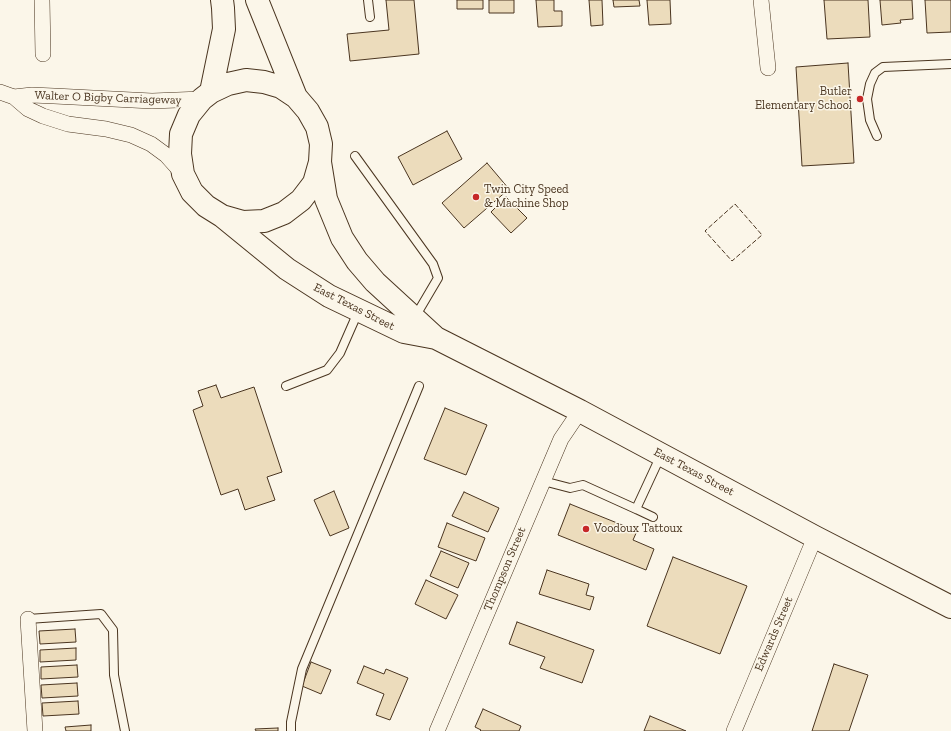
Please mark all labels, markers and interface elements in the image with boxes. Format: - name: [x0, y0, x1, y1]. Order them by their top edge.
- place label: Butler Elementary School: [755, 85, 852, 113]
- street label: Walter O Bigby Carriageway: [34, 88, 182, 108]
- marker: Butler Elementary School: [855, 94, 865, 104]
- place label: Twin City Speed & Machine Shop: [484, 183, 569, 211]
- marker: Twin City Speed & Machine Shop: [471, 192, 481, 202]
- street label: East Texas Street: [311, 280, 397, 334]
- street label: East Texas Street: [651, 445, 737, 499]
- place label: Voodoux Tattoux: [594, 522, 683, 536]
- marker: Voodoux Tattoux: [581, 524, 591, 534]
- street label: Thompson Street: [481, 525, 529, 613]
- street label: Edwards Street: [752, 594, 796, 674]

